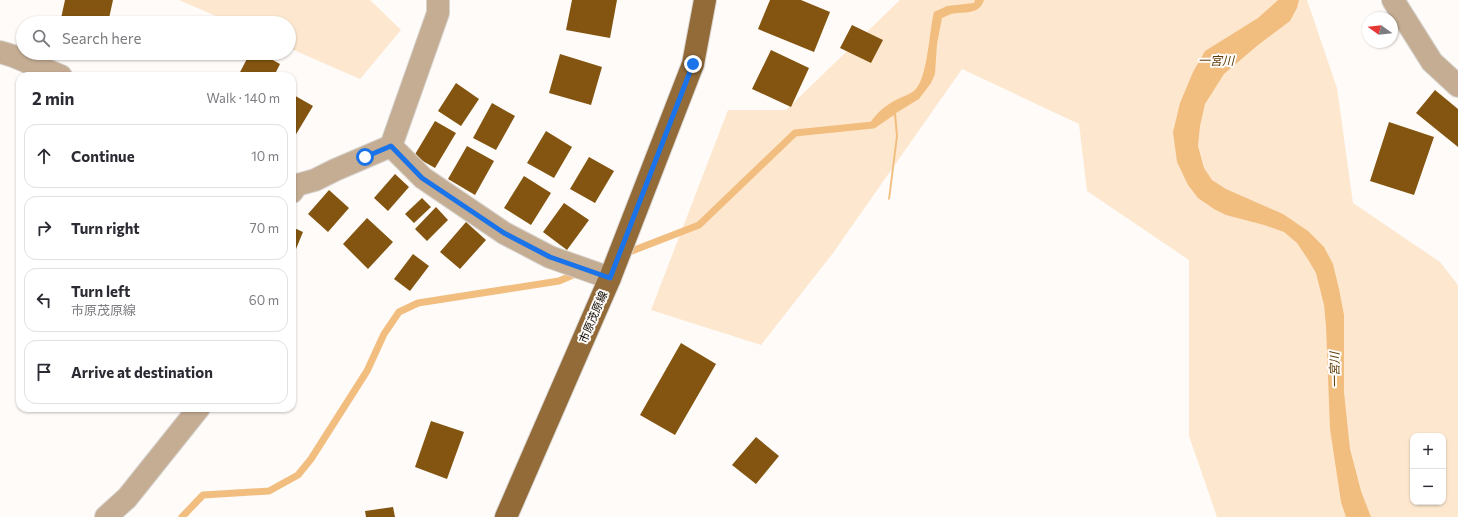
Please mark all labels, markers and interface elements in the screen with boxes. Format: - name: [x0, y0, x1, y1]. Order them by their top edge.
- north arrow: [1362, 12, 1398, 48]
- search box: [16, 16, 296, 60]
- icon: search: [30, 27, 52, 49]
- text: Search here: [62, 29, 141, 47]
- water label: 一宮川: [1198, 53, 1236, 67]
- route end: [684, 55, 702, 73]
- text: 2 min: [32, 88, 74, 109]
- text: Walk · 140 m: [207, 90, 280, 106]
- icon: ahead: [33, 145, 55, 167]
- text: Continue: [71, 147, 135, 165]
- text: 10 m: [251, 148, 279, 164]
- route start: [356, 148, 374, 166]
- icon: right: [33, 217, 55, 239]
- text: Turn right: [71, 219, 140, 237]
- text: 70 m: [250, 220, 279, 236]
- text: Turn left: [71, 282, 130, 300]
- icon: left: [33, 289, 55, 311]
- street label: 市原茂原線: [576, 289, 609, 345]
- text: 60 m: [249, 292, 279, 308]
- text: 市原茂原線: [71, 302, 136, 318]
- water label: 一宮川: [1327, 350, 1341, 388]
- icon: arrive: [33, 361, 55, 383]
- text: Arrive at destination: [71, 363, 213, 381]
- map controls: [1410, 433, 1446, 505]
- button: +: [1410, 433, 1446, 469]
- button: −: [1410, 469, 1446, 505]

